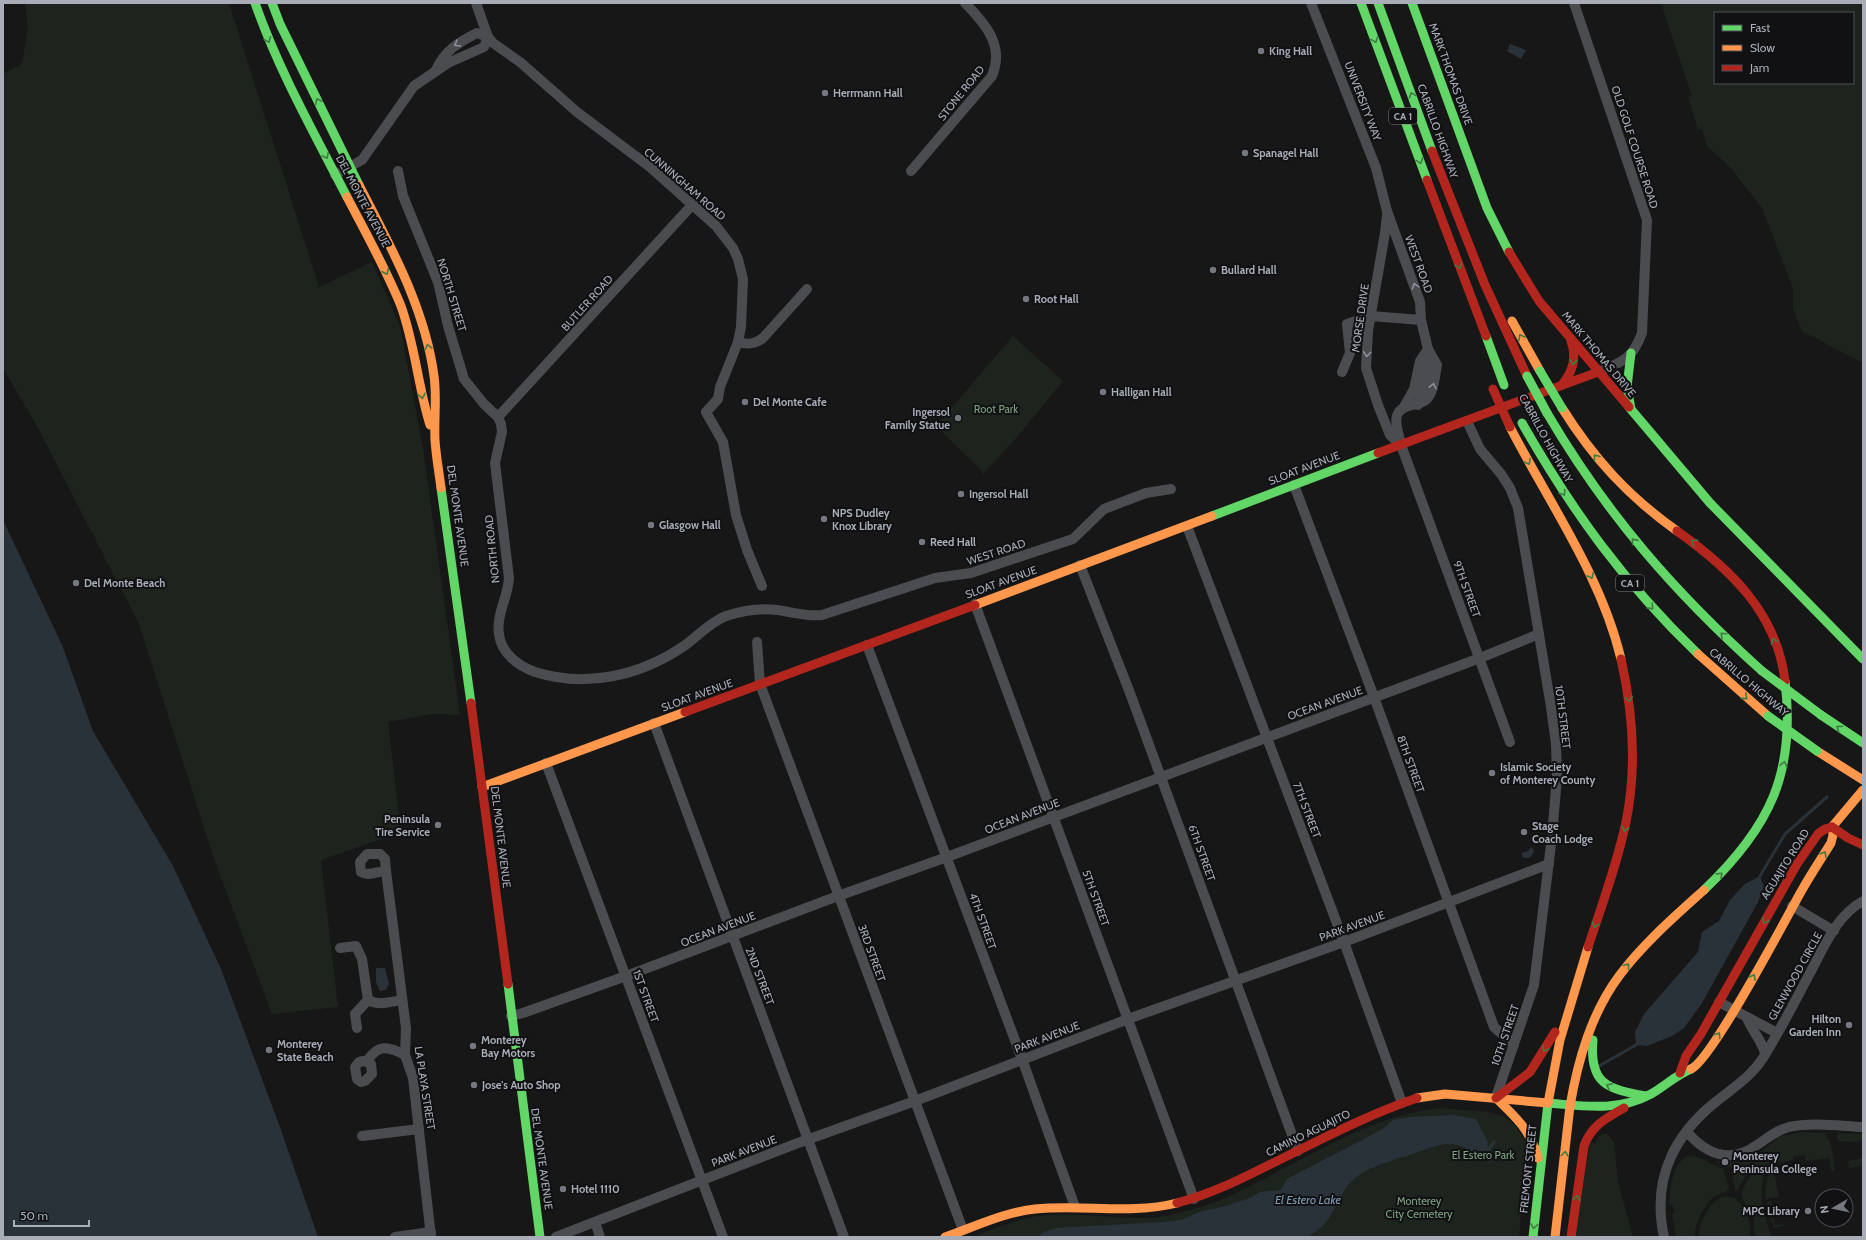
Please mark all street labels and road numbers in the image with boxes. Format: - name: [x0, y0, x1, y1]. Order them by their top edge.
- street label: MARK THOMAS DRIVE: [1426, 21, 1476, 127]
- street label: UNIVERSITY WAY: [1341, 59, 1385, 143]
- street label: STONE ROAD: [935, 63, 987, 123]
- street label: CABRILLO HIGHWAY: [1414, 82, 1462, 181]
- street label: OLD GOLF COURSE ROAD: [1608, 84, 1662, 210]
- road number: CA 1: [1389, 108, 1417, 124]
- street label: CUNNINGHAM ROAD: [641, 145, 729, 223]
- street label: DEL MONTE AVENUE: [333, 152, 393, 250]
- street label: WEST ROAD: [1402, 233, 1436, 295]
- street label: NORTH STREET: [434, 257, 470, 333]
- street label: BUTLER ROAD: [558, 272, 616, 334]
- street label: MORSE DRIVE: [1348, 283, 1372, 353]
- street label: MARK THOMAS DRIVE: [1559, 308, 1639, 400]
- street label: CABRILLO HIGHWAY: [1516, 391, 1577, 485]
- street label: SLOAT AVENUE: [1266, 448, 1342, 488]
- street label: DEL MONTE AVENUE: [444, 464, 472, 568]
- street label: NORTH ROAD: [481, 514, 503, 584]
- street label: WEST ROAD: [965, 536, 1027, 568]
- street label: 9TH STREET: [1450, 559, 1484, 619]
- street label: SLOAT AVENUE: [963, 563, 1039, 601]
- road number: CA 1: [1616, 575, 1644, 591]
- street label: CABRILLO HIGHWAY: [1706, 645, 1792, 720]
- street label: SLOAT AVENUE: [659, 676, 735, 714]
- street label: OCEAN AVENUE: [1285, 683, 1365, 723]
- street label: 10TH STREET: [1552, 684, 1574, 750]
- street label: 8TH STREET: [1394, 734, 1428, 795]
- street label: 7TH STREET: [1290, 780, 1324, 840]
- street label: DEL MONTE AVENUE: [488, 785, 514, 889]
- street label: OCEAN AVENUE: [983, 795, 1061, 837]
- street label: 6TH STREET: [1185, 823, 1219, 883]
- street label: AGUAJITO ROAD: [1758, 826, 1812, 902]
- street label: 5TH STREET: [1079, 868, 1113, 928]
- street label: 4TH STREET: [966, 891, 1000, 951]
- street label: OCEAN AVENUE: [679, 908, 757, 950]
- street label: PARK AVENUE: [1317, 908, 1387, 944]
- street label: 3RD STREET: [855, 922, 889, 984]
- street label: GLENWOOD CIRCLE: [1765, 929, 1825, 1023]
- street label: 2ND STREET: [743, 945, 778, 1007]
- street label: 1ST STREET: [630, 968, 662, 1025]
- street label: 10TH STREET: [1488, 1002, 1522, 1068]
- street label: PARK AVENUE: [1012, 1018, 1082, 1056]
- street label: LA PLAYA STREET: [411, 1045, 439, 1131]
- street label: CAMINO AGUAJITO: [1263, 1106, 1353, 1160]
- street label: DEL MONTE AVENUE: [528, 1107, 556, 1211]
- street label: FREMONT STREET: [1516, 1124, 1540, 1214]
- street label: PARK AVENUE: [709, 1132, 779, 1170]

